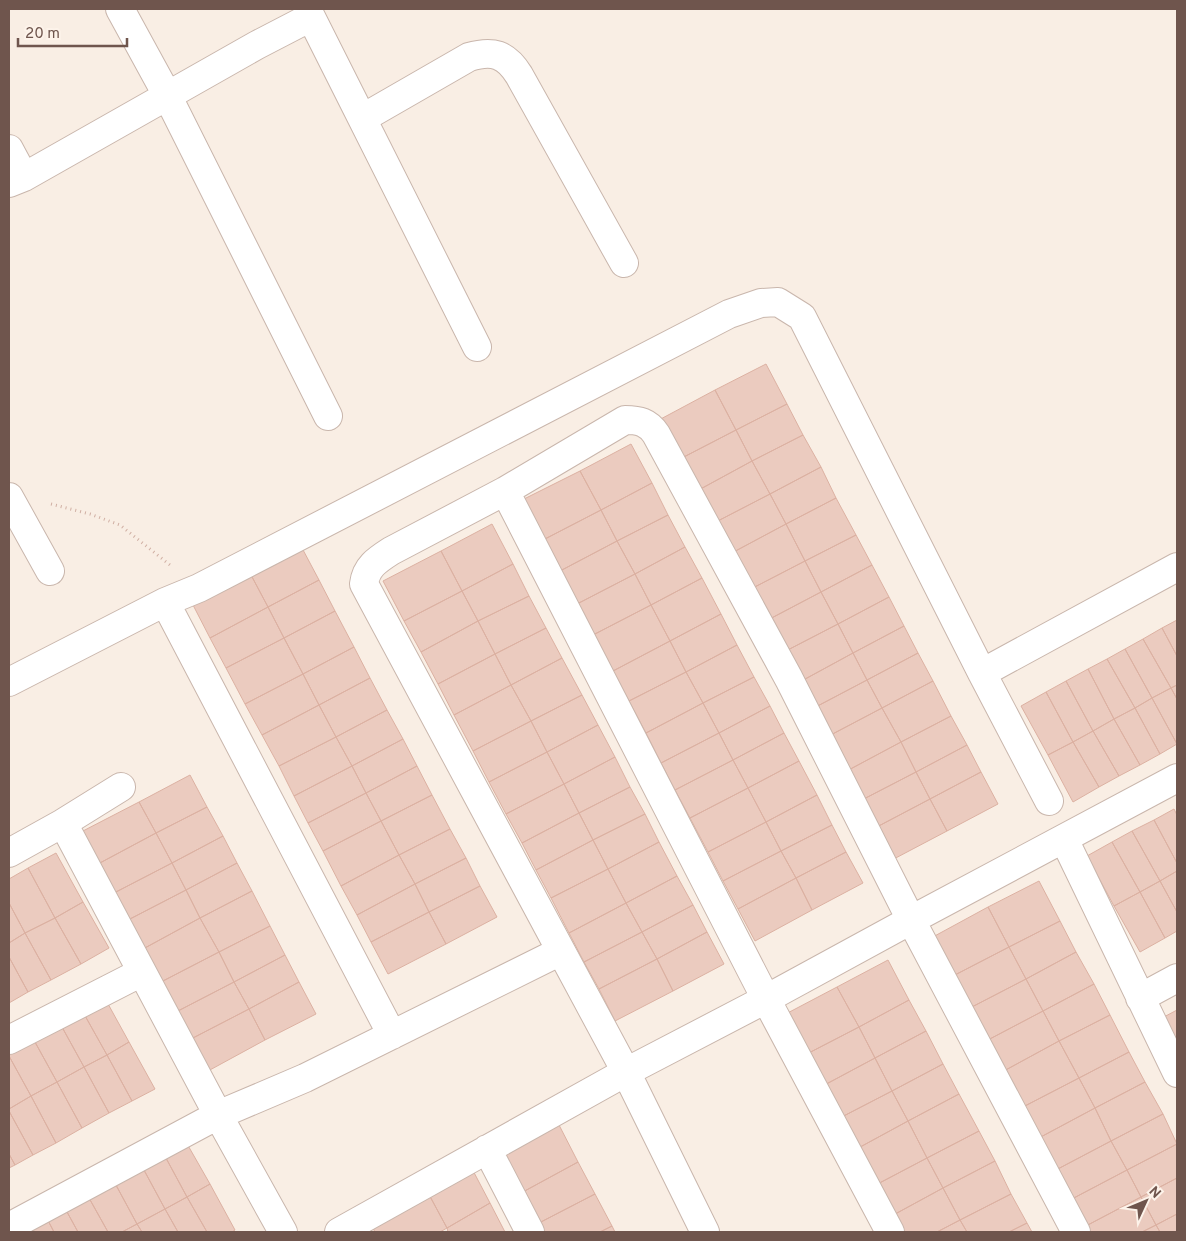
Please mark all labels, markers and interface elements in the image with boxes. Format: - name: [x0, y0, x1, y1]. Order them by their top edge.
- scale bar: [18, 15, 126, 47]
- text: 20 m: [25, 25, 60, 44]
- north arrow: [1121, 1176, 1171, 1226]
- text: N: [1145, 1183, 1164, 1203]

